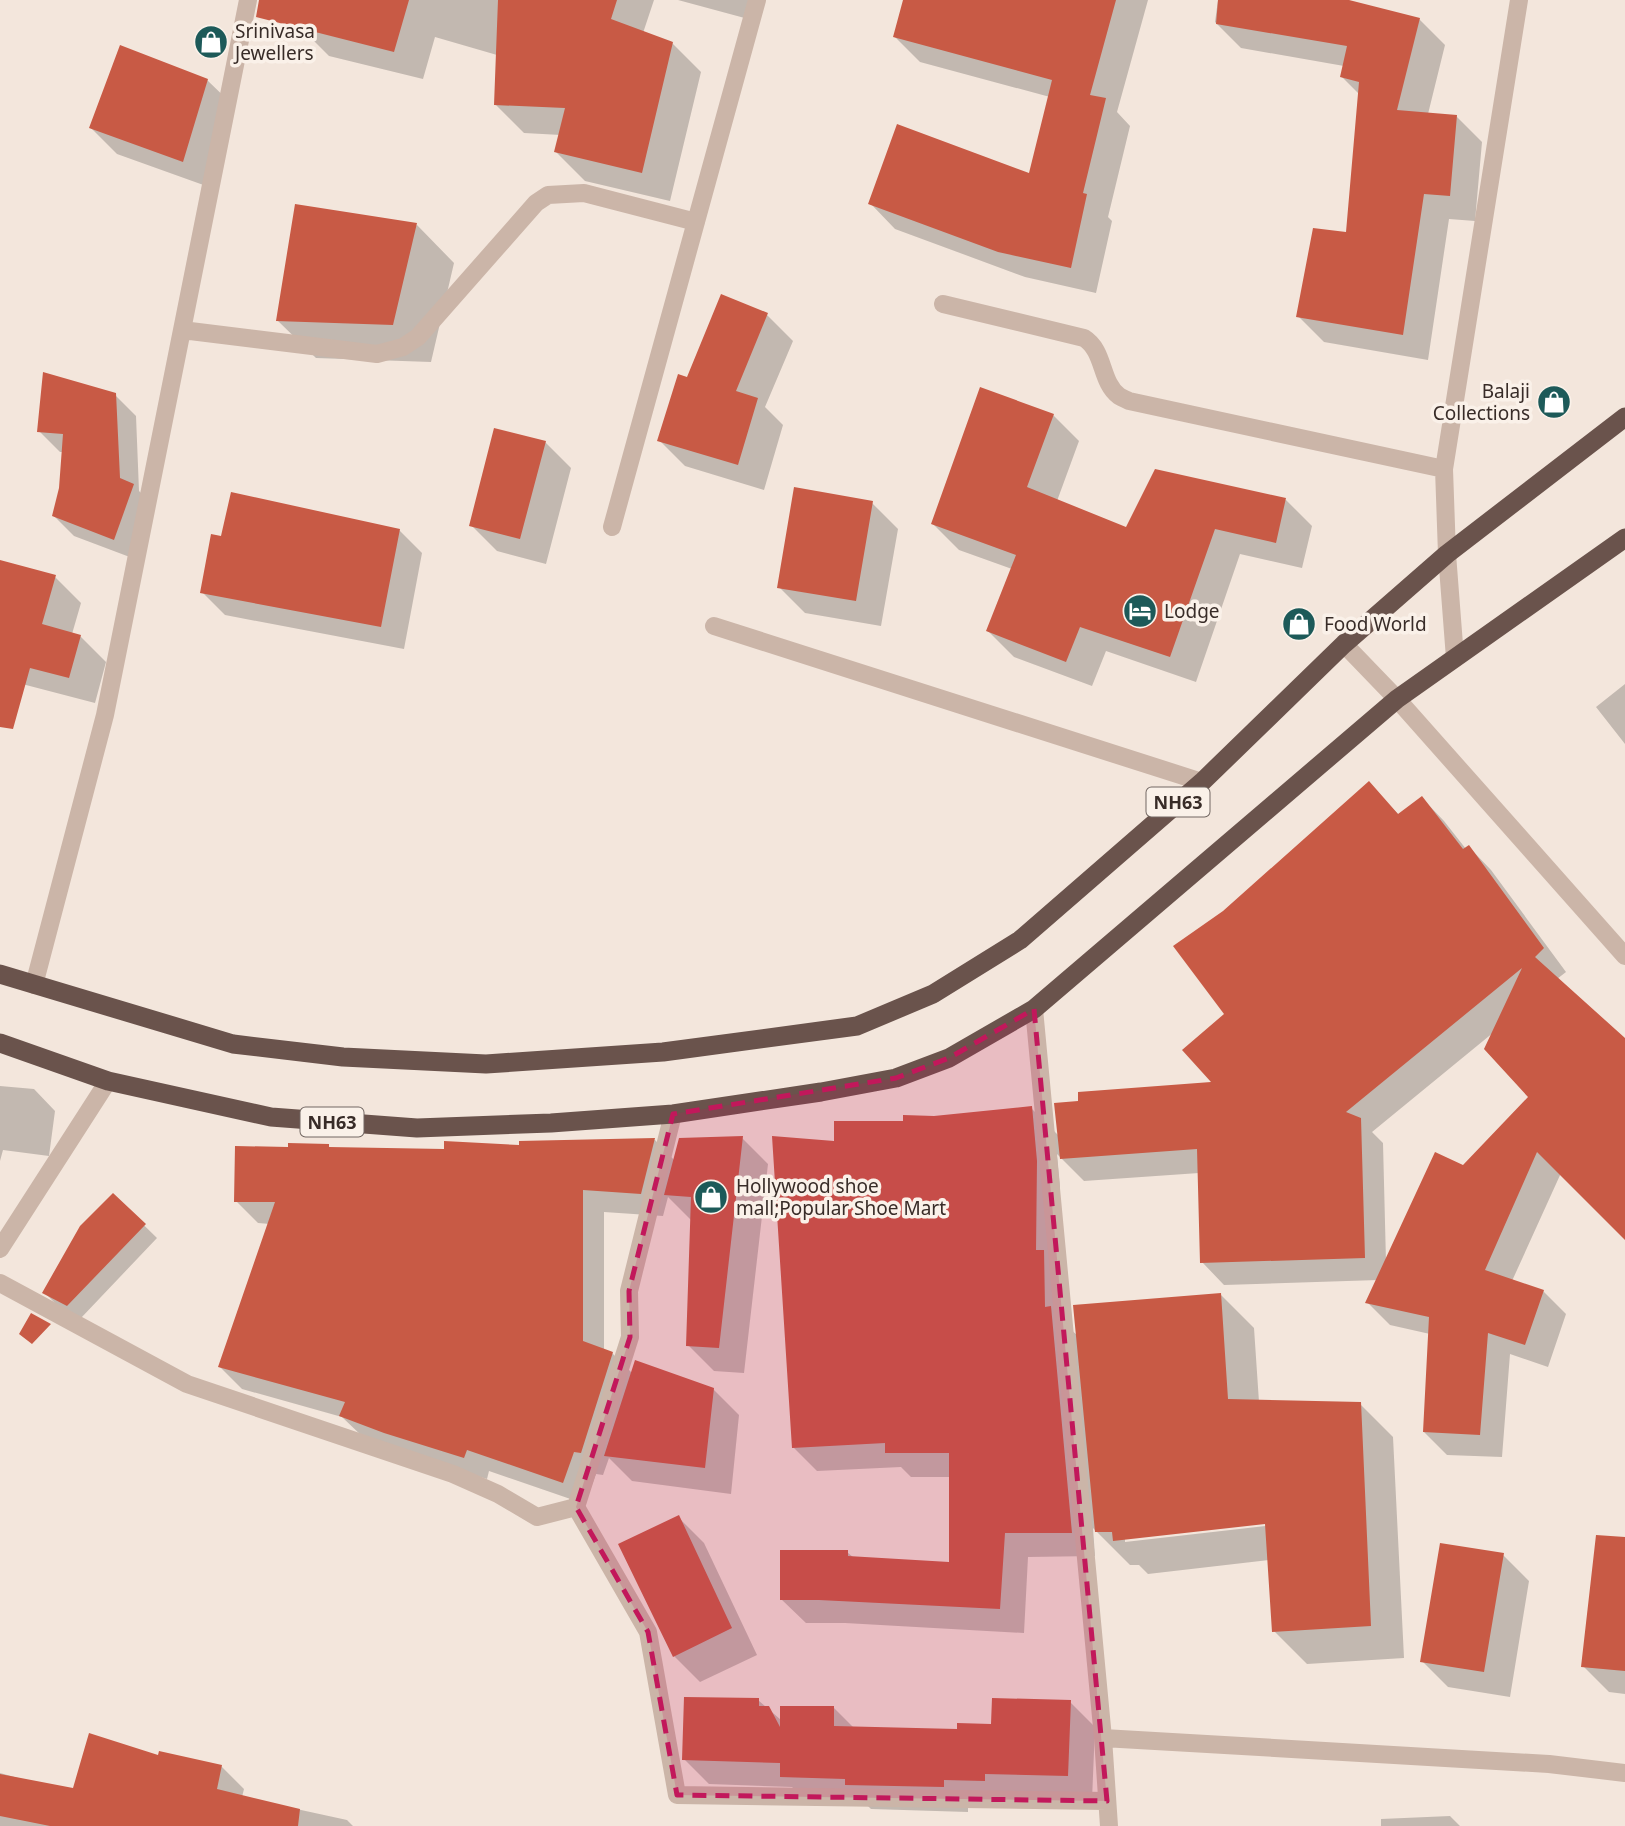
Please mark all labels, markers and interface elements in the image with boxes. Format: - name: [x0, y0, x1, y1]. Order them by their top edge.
- place label: Srinivasa Jewellers: [233, 18, 315, 66]
- shop icon: Srinivasa Jewellers: [192, 23, 230, 61]
- place label: Balaji Collections: [1433, 378, 1530, 426]
- shop icon: Balaji Collections: [1535, 383, 1573, 421]
- hotel icon: Lodge: [1121, 592, 1159, 630]
- place label: Lodge: [1164, 598, 1220, 624]
- shop icon: Food World: [1280, 605, 1318, 643]
- place label: Food World: [1324, 611, 1427, 637]
- road number: NH63: [1146, 788, 1210, 816]
- road number: NH63: [300, 1107, 364, 1136]
- place label: Hollywood shoe mall;Popular Shoe Mart: [736, 1173, 946, 1221]
- shop icon: Hollywood shoe mall;Popular Shoe Mart: [692, 1178, 730, 1216]

